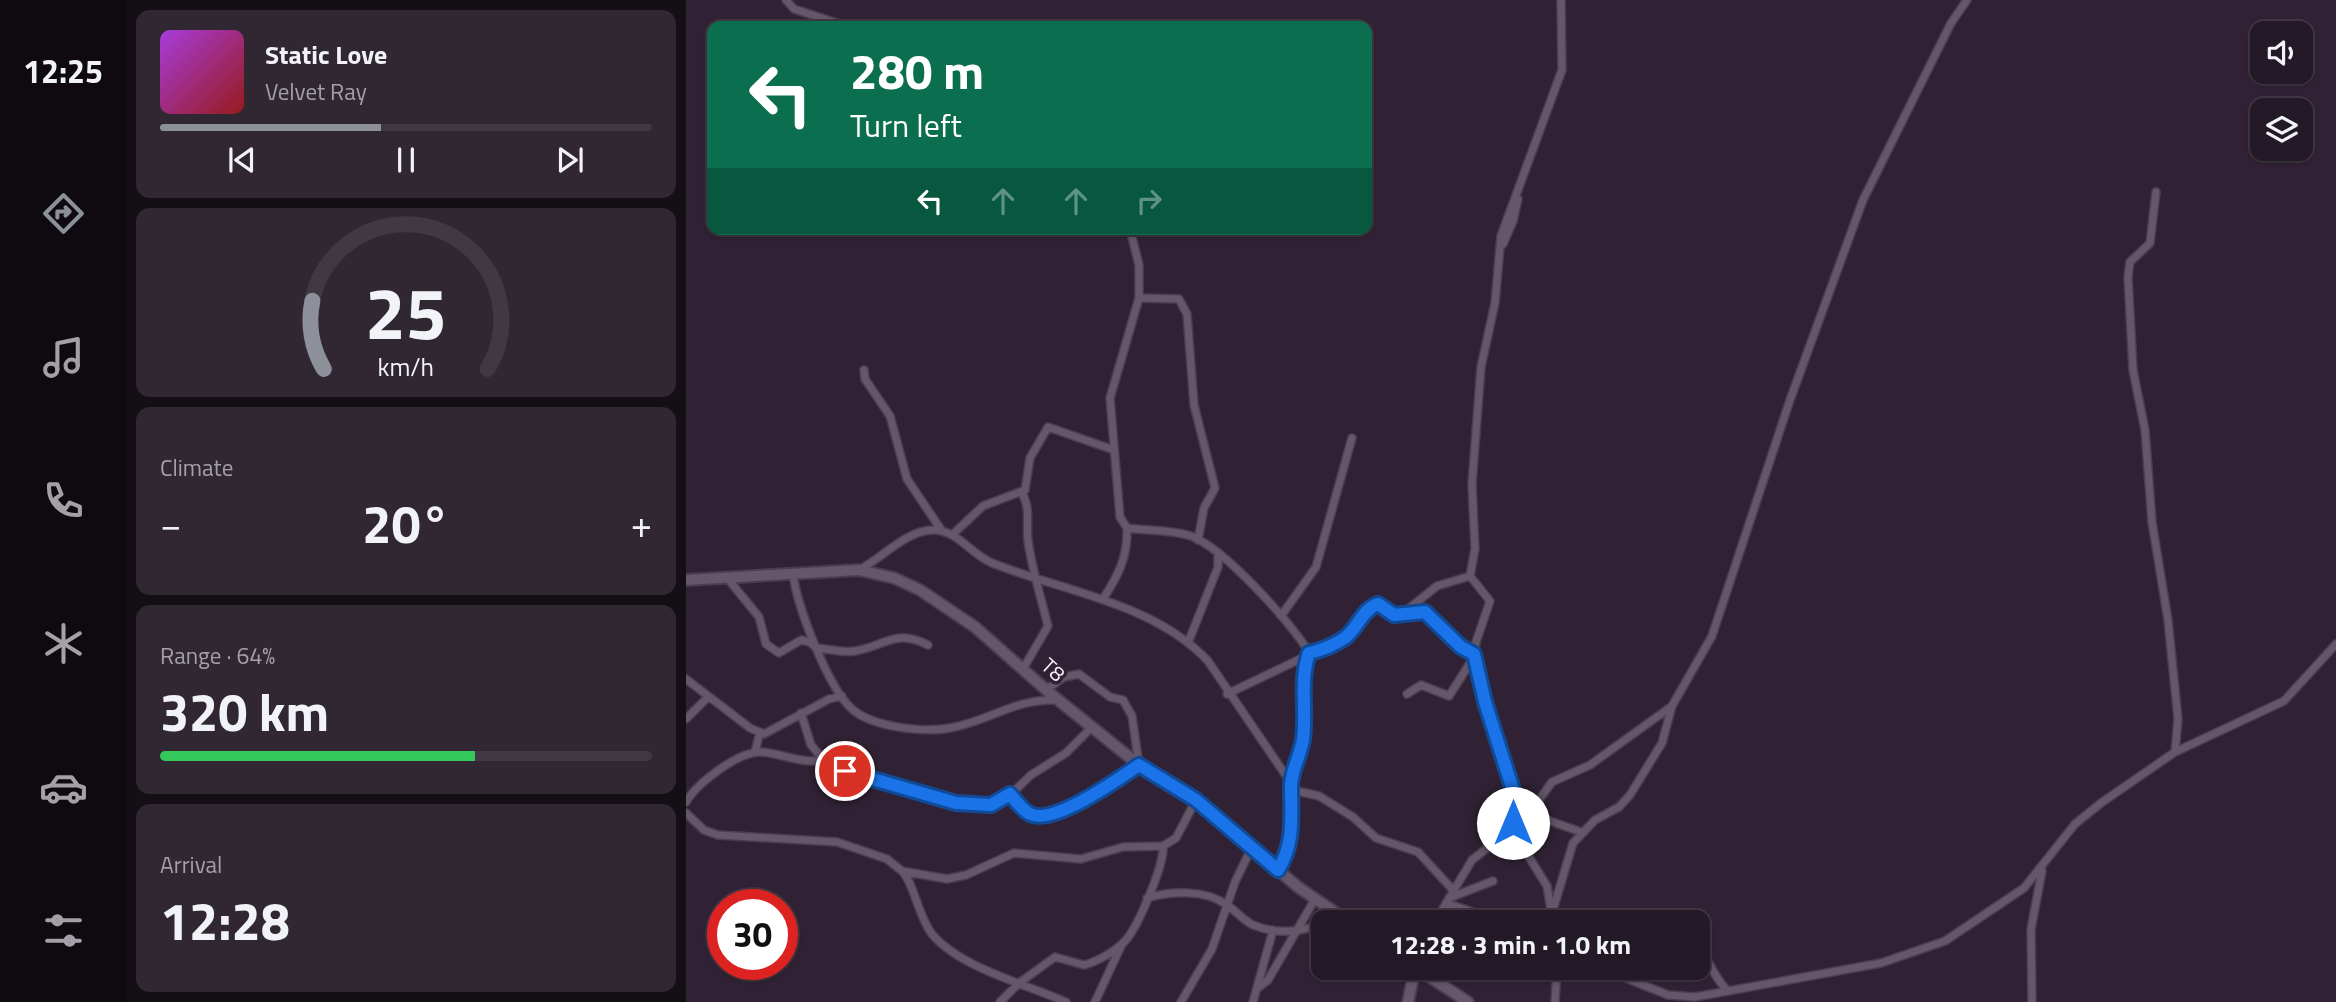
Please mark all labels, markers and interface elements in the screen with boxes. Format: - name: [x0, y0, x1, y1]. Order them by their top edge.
- map controls: [2250, 21, 2313, 161]
- button: sound: [2250, 21, 2313, 84]
- text: 280 m: [850, 33, 984, 108]
- text: Static Love: [265, 35, 387, 74]
- text: 12:25: [23, 47, 103, 95]
- icon: left: [735, 49, 826, 140]
- text: Velvet Ray: [265, 74, 367, 109]
- button: layers: [2250, 98, 2313, 161]
- text: Turn left: [850, 101, 962, 149]
- icon: previous: [223, 141, 261, 179]
- icon: pause: [387, 141, 425, 179]
- icon: next: [551, 141, 589, 179]
- icon: left: [911, 182, 949, 220]
- icon: ahead: [984, 182, 1022, 220]
- icon: ahead: [1057, 182, 1095, 220]
- icon: right: [1130, 182, 1168, 220]
- icon: directions: [39, 189, 88, 238]
- text: 25: [365, 257, 447, 367]
- icon: music: [39, 333, 88, 382]
- text: km/h: [378, 347, 434, 385]
- text: Climate: [160, 450, 233, 485]
- icon: phone: [39, 476, 88, 525]
- text: 20°: [362, 484, 450, 563]
- text: −: [160, 495, 181, 553]
- text: +: [631, 495, 652, 553]
- icon: climate: [39, 619, 88, 668]
- text: Range · 64%: [160, 638, 275, 673]
- street label: T8: [1034, 650, 1073, 689]
- text: 320 km: [160, 672, 329, 751]
- pin: [815, 741, 875, 801]
- icon: arrive: [826, 752, 864, 790]
- icon: car: [39, 763, 88, 812]
- position arrow: [1476, 786, 1550, 860]
- text: Arrival: [160, 847, 222, 882]
- text: 12:28: [160, 881, 290, 960]
- speed limit sign: 30: [707, 889, 798, 980]
- icon: filters: [39, 906, 88, 955]
- text: 12:28 · 3 min · 1.0 km: [1390, 925, 1631, 964]

